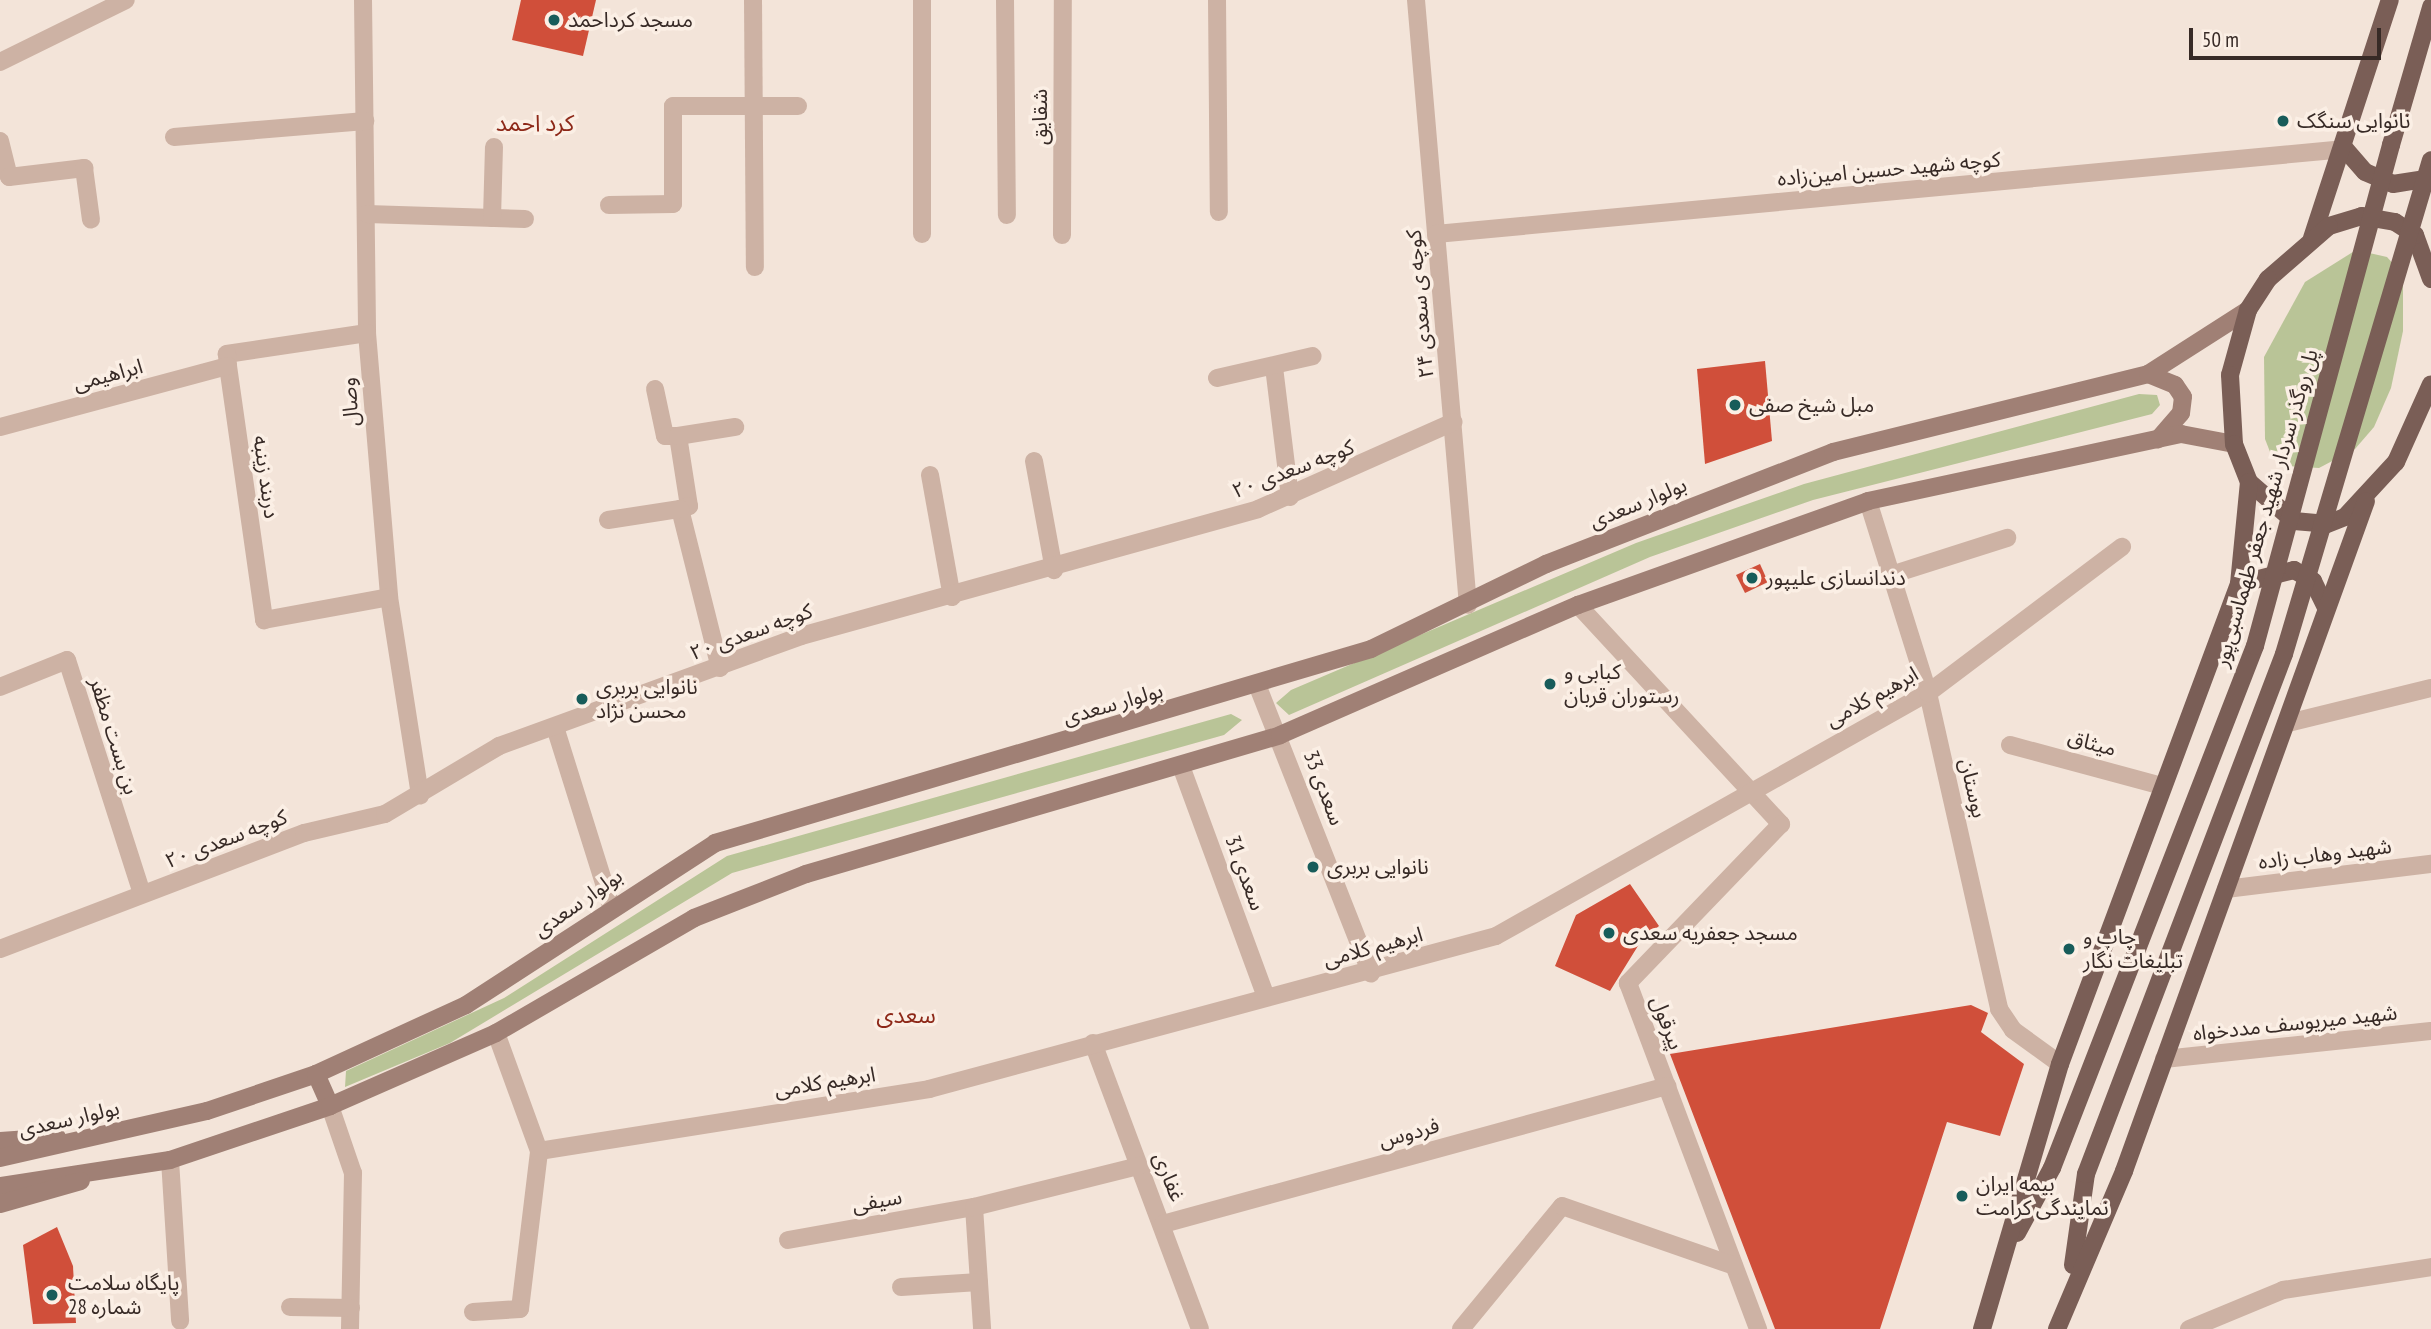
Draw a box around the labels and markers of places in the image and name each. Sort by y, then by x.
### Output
place label: مسجد کرداحمد [568,7,693,33]
marker: مسجد کرداحمد [546,12,562,28]
place label: نانوایی سنگک [2297,108,2410,134]
marker: نانوایی سنگک [2275,113,2291,129]
place label: مبل شیخ صفی [1749,392,1874,418]
marker: مبل شیخ صفی [1727,397,1743,413]
place label: دندانسازی علیپور [1766,565,1906,591]
marker: دندانسازی علیپور [1744,570,1760,586]
place label: کبابی و رستوران قربان [1564,659,1680,709]
place label: نانوایی بربری محسن نژاد [596,674,698,724]
marker: کبابی و رستوران قربان [1542,676,1558,692]
marker: نانوایی بربری محسن نژاد [574,691,590,707]
place label: نانوایی بربری [1327,854,1429,880]
marker: نانوایی بربری [1305,859,1321,875]
place label: مسجد جعفریه سعدی [1623,920,1798,946]
place label: چاپ و تبلیغات نگار [2083,924,2183,974]
marker: مسجد جعفریه سعدی [1601,925,1617,941]
marker: چاپ و تبلیغات نگار [2061,941,2077,957]
place label: بیمه ایران نمایندگی کرامت [1976,1171,2109,1221]
marker: بیمه ایران نمایندگی کرامت [1954,1188,1970,1204]
place label: پایگاه سلامت شماره 28 [68,1270,179,1320]
marker: پایگاه سلامت شماره 28 [42,1285,62,1305]

